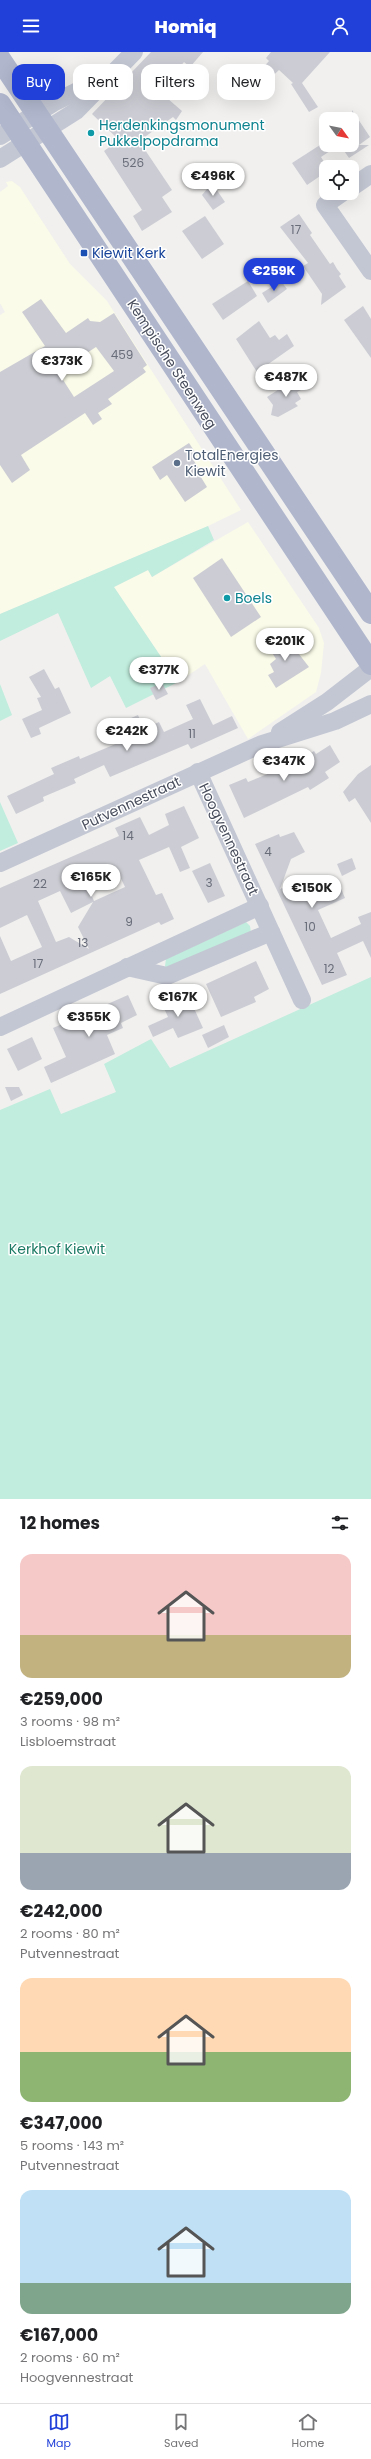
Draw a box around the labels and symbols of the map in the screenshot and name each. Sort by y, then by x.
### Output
north arrow [319,112,359,152]
place label: Herdenkingsmonument Pukkelpopdrama [99,115,265,151]
marker: Herdenkingsmonument Pukkelpopdrama [86,128,96,138]
house number: 526 [122,154,144,171]
pin: €496K [185,163,241,197]
house number: 17 [291,221,302,238]
place label: Kiewit Kerk [92,243,167,263]
marker: Kiewit Kerk [79,248,89,258]
pin: €259K [246,258,302,292]
street label: Kempische Steenweg [123,295,221,433]
house number: 459 [111,346,133,363]
pin: €373K [34,348,90,382]
pin: €487K [258,364,314,398]
place label: TotalEnergies Kiewit [185,445,278,481]
marker: TotalEnergies Kiewit [172,458,182,468]
place label: Boels [235,588,272,608]
marker: Boels [222,593,232,603]
pin: €201K [257,628,313,662]
pin: €377K [131,657,187,691]
pin: €242K [99,718,155,752]
house number: 11 [188,725,196,742]
pin: €347K [256,748,312,782]
street label: Putvennestraat [78,771,184,835]
street label: Hoogvennestraat [194,780,264,898]
house number: 14 [122,827,134,844]
house number: 4 [264,843,272,860]
pin: €165K [63,864,119,898]
house number: 3 [205,874,213,891]
house number: 22 [33,875,47,892]
pin: €150K [284,875,340,909]
house number: 9 [125,913,133,930]
house number: 10 [304,918,316,935]
house number: 13 [78,934,88,951]
house number: 17 [33,955,44,972]
house number: 12 [324,960,334,977]
pin: €167K [150,984,206,1018]
pin: €355K [61,1004,117,1038]
park label: Kerkhof Kiewit [9,1239,105,1259]

